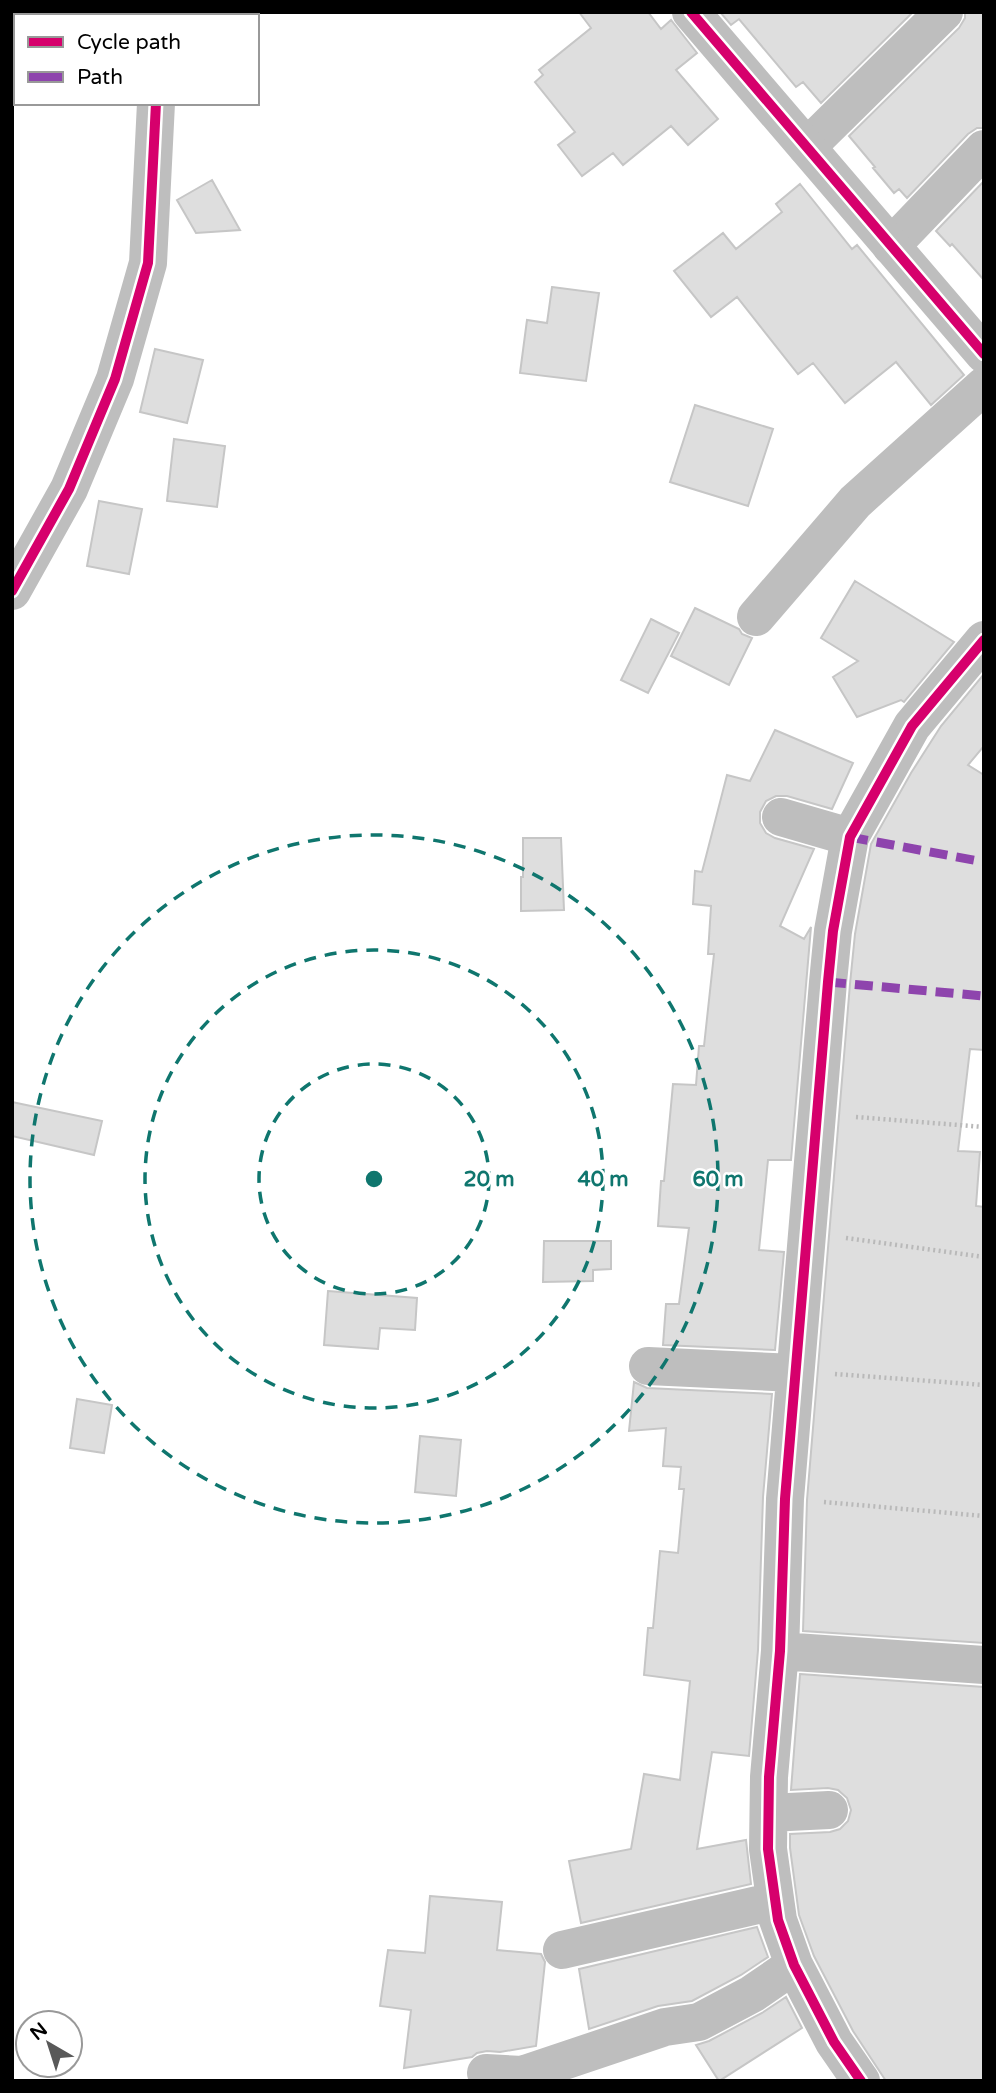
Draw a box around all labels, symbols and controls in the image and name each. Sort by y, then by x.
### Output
legend [14,14,259,105]
text: Cycle path [77,30,181,55]
text: Path [77,65,123,90]
centre of rings [362,1167,386,1191]
text: 20 m [463,1167,515,1192]
text: 40 m [577,1167,629,1192]
text: 60 m [692,1167,744,1192]
north arrow [14,2009,84,2079]
text: N [26,2018,52,2045]

